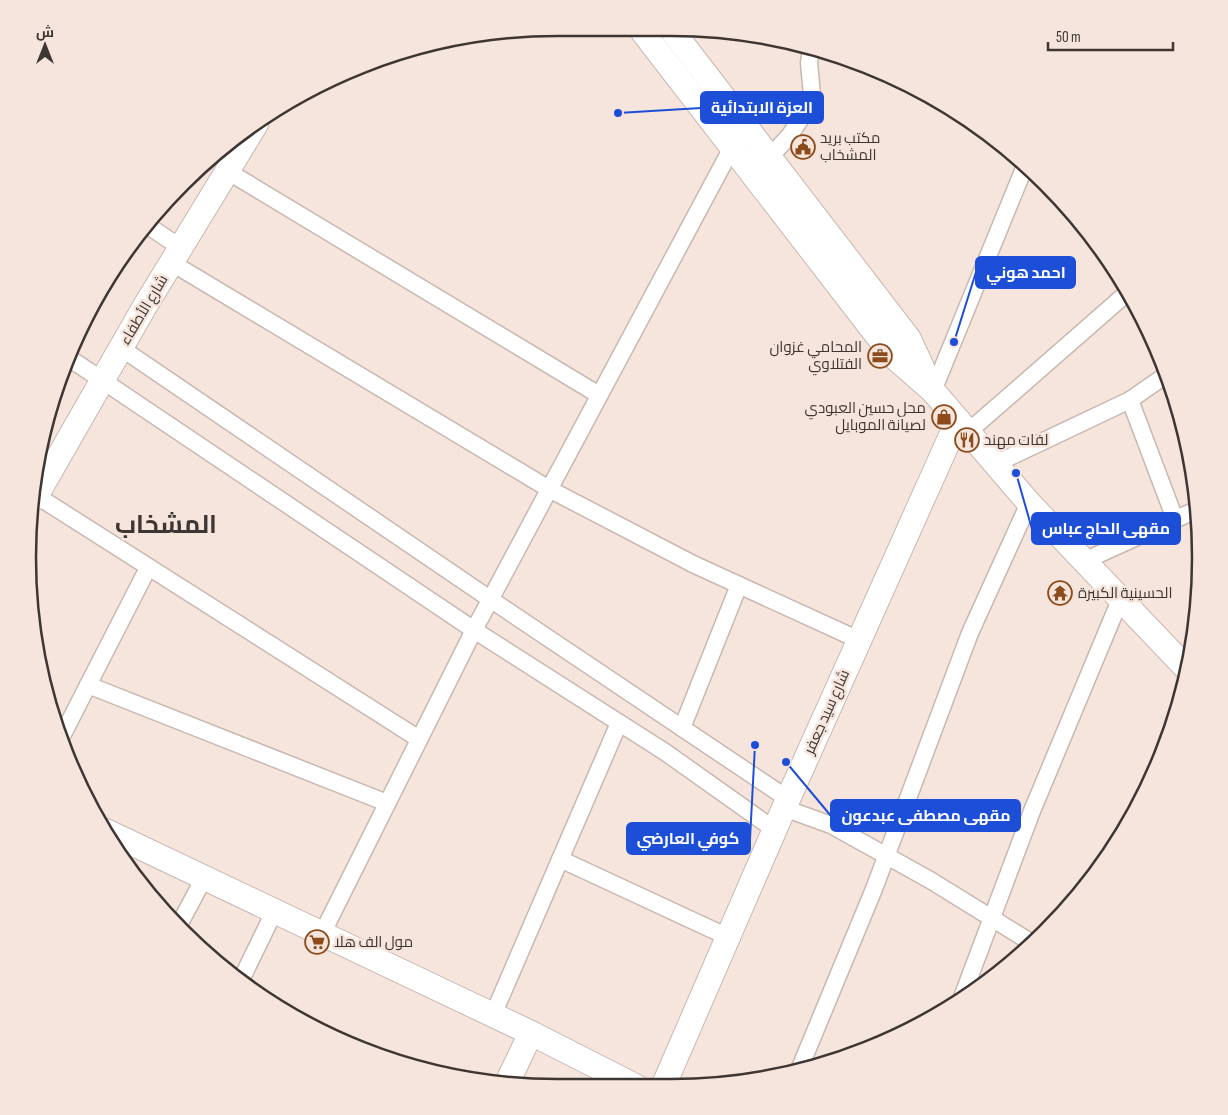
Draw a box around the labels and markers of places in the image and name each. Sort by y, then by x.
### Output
callout: العزة الابتدائية [701,92,823,123]
place label: مكتب بريد المشخاب [820,129,880,165]
public building icon: مكتب بريد المشخاب [790,134,816,160]
callout: احمد هوني [976,257,1075,288]
place label: المحامي غزوان الفتلاوي [769,338,862,376]
office icon: المحامي غزوان الفتلاوي [867,343,893,369]
place label: محل حسين العبودي لصيانة الموبايل [804,399,926,435]
shop icon: محل حسين العبودي لصيانة الموبايل [931,404,957,430]
restaurant icon: لفات مهند [954,427,980,453]
place label: لفات مهند [984,431,1048,450]
callout: مقهى الحاج عباس [1032,513,1180,544]
temple icon: الحسينية الكبيرة [1047,580,1073,606]
place label: الحسينية الكبيرة [1078,584,1173,603]
callout: مقهى مصطفى عبدعون [831,800,1020,831]
callout: كوفي العارضي [627,823,750,854]
supermarket icon: مول الف هلا [304,929,330,955]
place label: مول الف هلا [334,933,413,952]

